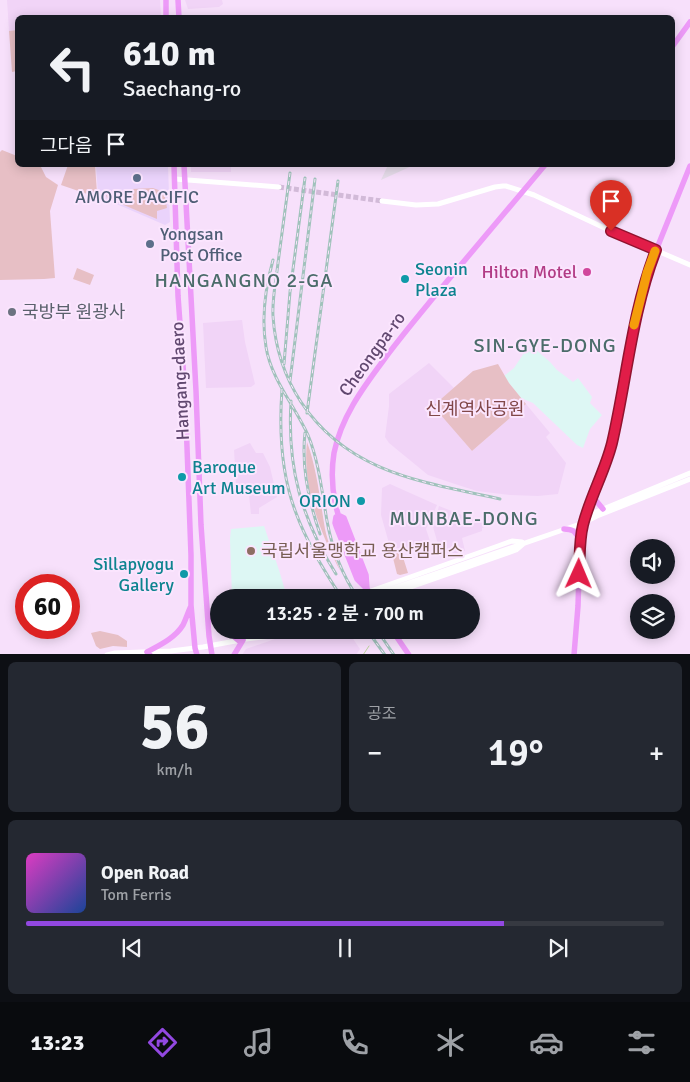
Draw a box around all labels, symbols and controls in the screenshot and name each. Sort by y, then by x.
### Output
text: 610 m [123,32,216,75]
icon: left [40,35,105,100]
text: Saechang-ro [123,75,241,102]
icon: arrive [102,130,130,158]
text: 그다음 [40,134,92,158]
marker: AMORE PACIFIC [131,172,143,184]
pin [590,180,632,231]
place label: AMORE PACIFIC [75,186,199,208]
icon: arrive [597,187,625,215]
place label: Yongsan Post Office [160,223,242,266]
marker: Yongsan Post Office [144,238,156,250]
place label: Seonin Plaza [415,258,468,301]
place label: Hilton Motel [482,261,577,283]
marker: Hilton Motel [581,266,593,278]
district label: HANGANGNO 2-GA [155,268,333,293]
marker: Seonin Plaza [399,273,411,285]
place label: 국방부 원광사 [22,301,126,323]
marker: 국방부 원광사 [6,306,18,318]
street label: Cheongpa-ro [334,308,410,400]
street label: Hangang-daero [166,321,194,441]
district label: SIN-GYE-DONG [473,333,617,358]
park label: 신계역사공원 [425,398,525,420]
place label: Baroque Art Museum [192,456,286,499]
marker: Baroque Art Museum [176,471,188,483]
place label: ORION [299,490,351,512]
marker: ORION [355,495,367,507]
district label: MUNBAE-DONG [389,506,539,531]
map controls [630,539,675,639]
button: sound [630,539,675,584]
place label: 국립서울맹학교 용산캠퍼스 [261,540,464,562]
marker: 국립서울맹학교 용산캠퍼스 [245,545,257,557]
position arrow [552,547,604,599]
place label: Sillapyogu Gallery [93,553,175,596]
marker: Sillapyogu Gallery [178,568,190,580]
speed limit sign: 60 [15,574,80,639]
button: layers [630,594,675,639]
text: 13:25 · 2 분 · 700 m [266,602,424,626]
text: 56 [139,687,210,767]
text: 공조 [367,704,396,724]
text: 19° [488,729,543,776]
text: − [367,736,382,770]
text: + [649,736,664,770]
text: km/h [156,760,193,780]
text: Open Road [101,861,189,885]
text: Tom Ferris [101,885,171,905]
icon: previous [118,934,146,962]
icon: pause [331,934,359,962]
icon: next [544,934,572,962]
icon: directions [145,1025,180,1060]
icon: music [241,1025,276,1060]
icon: phone [337,1025,372,1060]
icon: climate [433,1025,468,1060]
icon: car [529,1025,564,1060]
icon: filters [624,1025,659,1060]
text: 13:23 [30,1029,84,1056]

